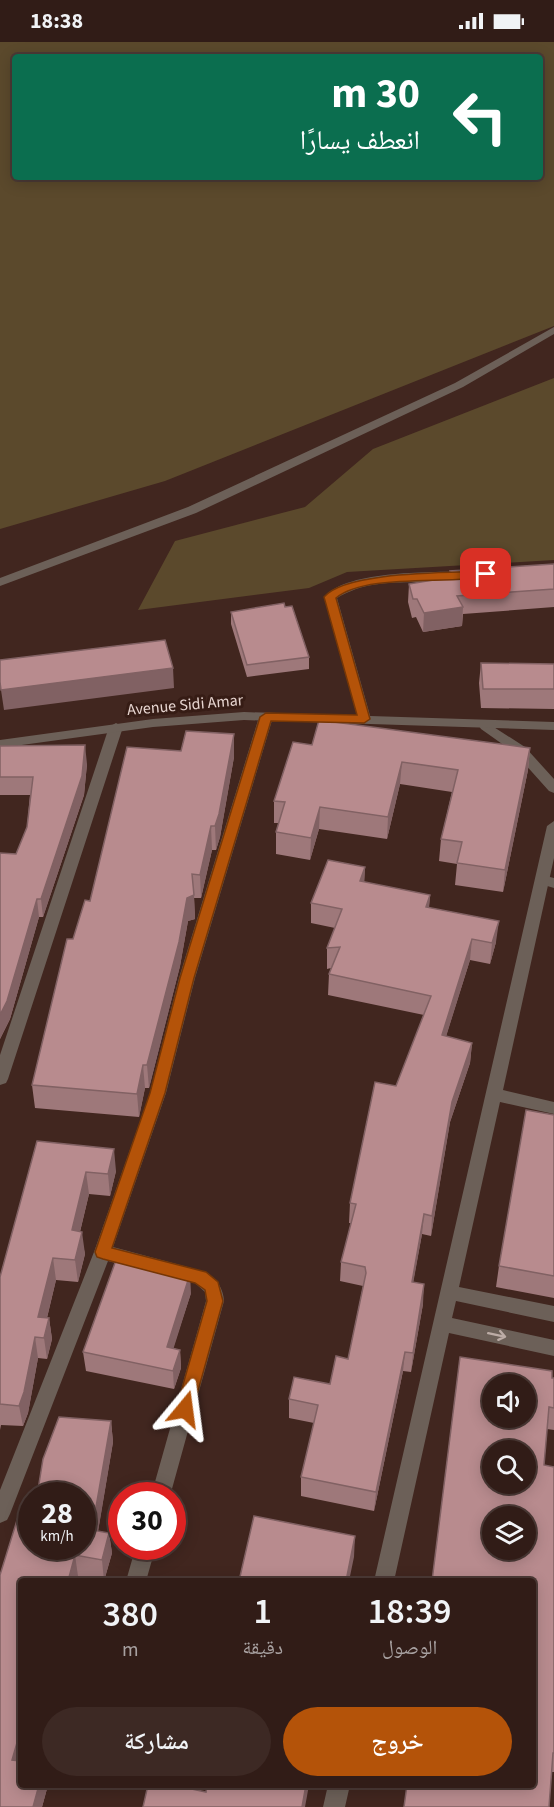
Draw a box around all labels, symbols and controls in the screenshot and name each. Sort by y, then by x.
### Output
text: 18:38 [30,5,83,37]
text: 30 m [331,64,420,124]
icon: left [441,78,519,156]
text: انعطف يسارًا [300,121,420,160]
pin [460,548,511,599]
icon: arrive [469,557,502,590]
street label: Avenue Sidi Amar [126,689,244,721]
one-way arrow [487,1330,507,1341]
map controls [482,1374,536,1560]
button: sound [482,1374,536,1428]
position arrow [153,1377,217,1441]
button: search [482,1440,536,1494]
speed limit sign: 30 [108,1482,186,1560]
text: 28 [41,1492,73,1535]
button: layers [482,1506,536,1560]
text: km/h [40,1526,74,1547]
text: 1 [254,1586,272,1637]
text: 18:39 [368,1586,451,1637]
text: 380 [103,1589,158,1640]
text: دقيقة [242,1634,283,1662]
text: الوصول [382,1634,437,1662]
text: m [122,1636,139,1664]
button: مشاركة [42,1707,271,1776]
button: خروج [283,1707,512,1776]

